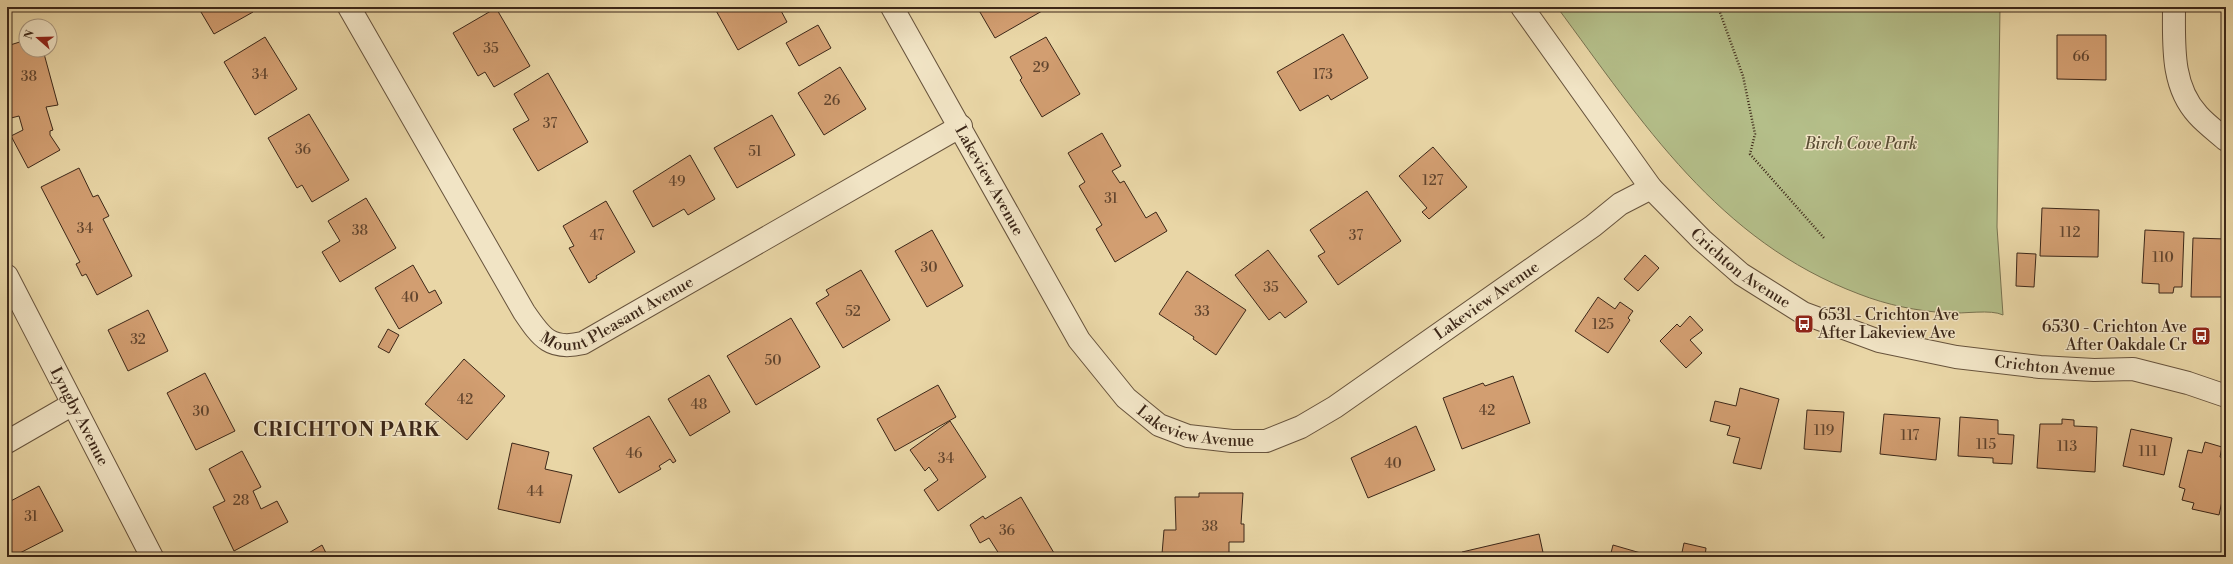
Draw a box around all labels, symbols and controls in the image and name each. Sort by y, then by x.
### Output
north arrow [18,18,58,58]
text: N [21,28,38,41]
house number: 35 [483,40,499,58]
house number: 66 [2073,48,2090,66]
house number: 29 [1033,59,1049,77]
house number: 34 [252,66,268,84]
house number: 173 [1313,66,1333,84]
house number: 38 [21,68,37,86]
house number: 26 [824,92,841,110]
house number: 37 [543,115,557,133]
street label: Lakeview Avenue [951,122,1028,239]
park label: Birch Cove Park [1804,134,1917,154]
house number: 36 [295,141,312,159]
house number: 51 [748,143,762,161]
house number: 127 [1422,172,1444,190]
house number: 49 [669,173,685,191]
house number: 31 [1104,190,1118,208]
house number: 34 [77,220,93,238]
house number: 38 [352,222,368,240]
street label: Crichton Avenue [1686,224,1794,313]
house number: 112 [2060,224,2080,242]
house number: 47 [590,227,604,245]
house number: 37 [1349,227,1363,245]
house number: 110 [2152,249,2174,267]
street label: Lakeview Avenue [1430,257,1543,344]
house number: 30 [920,259,938,277]
street label: Mount Pleasant Avenue [536,272,697,355]
house number: 35 [1263,279,1279,297]
house number: 40 [401,289,419,307]
house number: 52 [845,303,861,321]
house number: 33 [1194,303,1210,321]
place label: 6531 - Crichton Ave After Lakeview Ave [1817,305,1959,343]
bus stop icon: 6531 - Crichton Ave After Lakeview Ave [1793,313,1815,335]
house number: 125 [1592,316,1614,334]
place label: 6530 - Crichton Ave After Oakdale Cr [2042,317,2187,355]
bus stop icon: 6530 - Crichton Ave After Oakdale Cr [2190,325,2212,347]
house number: 32 [130,331,146,349]
house number: 50 [765,352,782,370]
street label: Crichton Avenue [1993,352,2115,380]
street label: Lyngby Avenue [46,364,113,469]
house number: 42 [457,391,473,409]
house number: 48 [691,396,707,414]
street label: Lakeview Avenue [1133,401,1254,451]
house number: 42 [1479,402,1495,420]
house number: 30 [192,403,210,421]
district label: CRICHTON PARK [253,418,441,443]
house number: 119 [1814,422,1834,440]
house number: 117 [1901,427,1919,445]
house number: 115 [1976,436,1996,454]
house number: 113 [2057,438,2077,456]
house number: 111 [2139,443,2158,461]
house number: 46 [626,445,643,463]
house number: 34 [938,450,954,468]
house number: 40 [1384,455,1402,473]
house number: 44 [527,483,543,501]
house number: 28 [233,492,249,510]
house number: 31 [24,508,38,526]
house number: 38 [1202,518,1218,536]
house number: 36 [999,522,1016,540]

